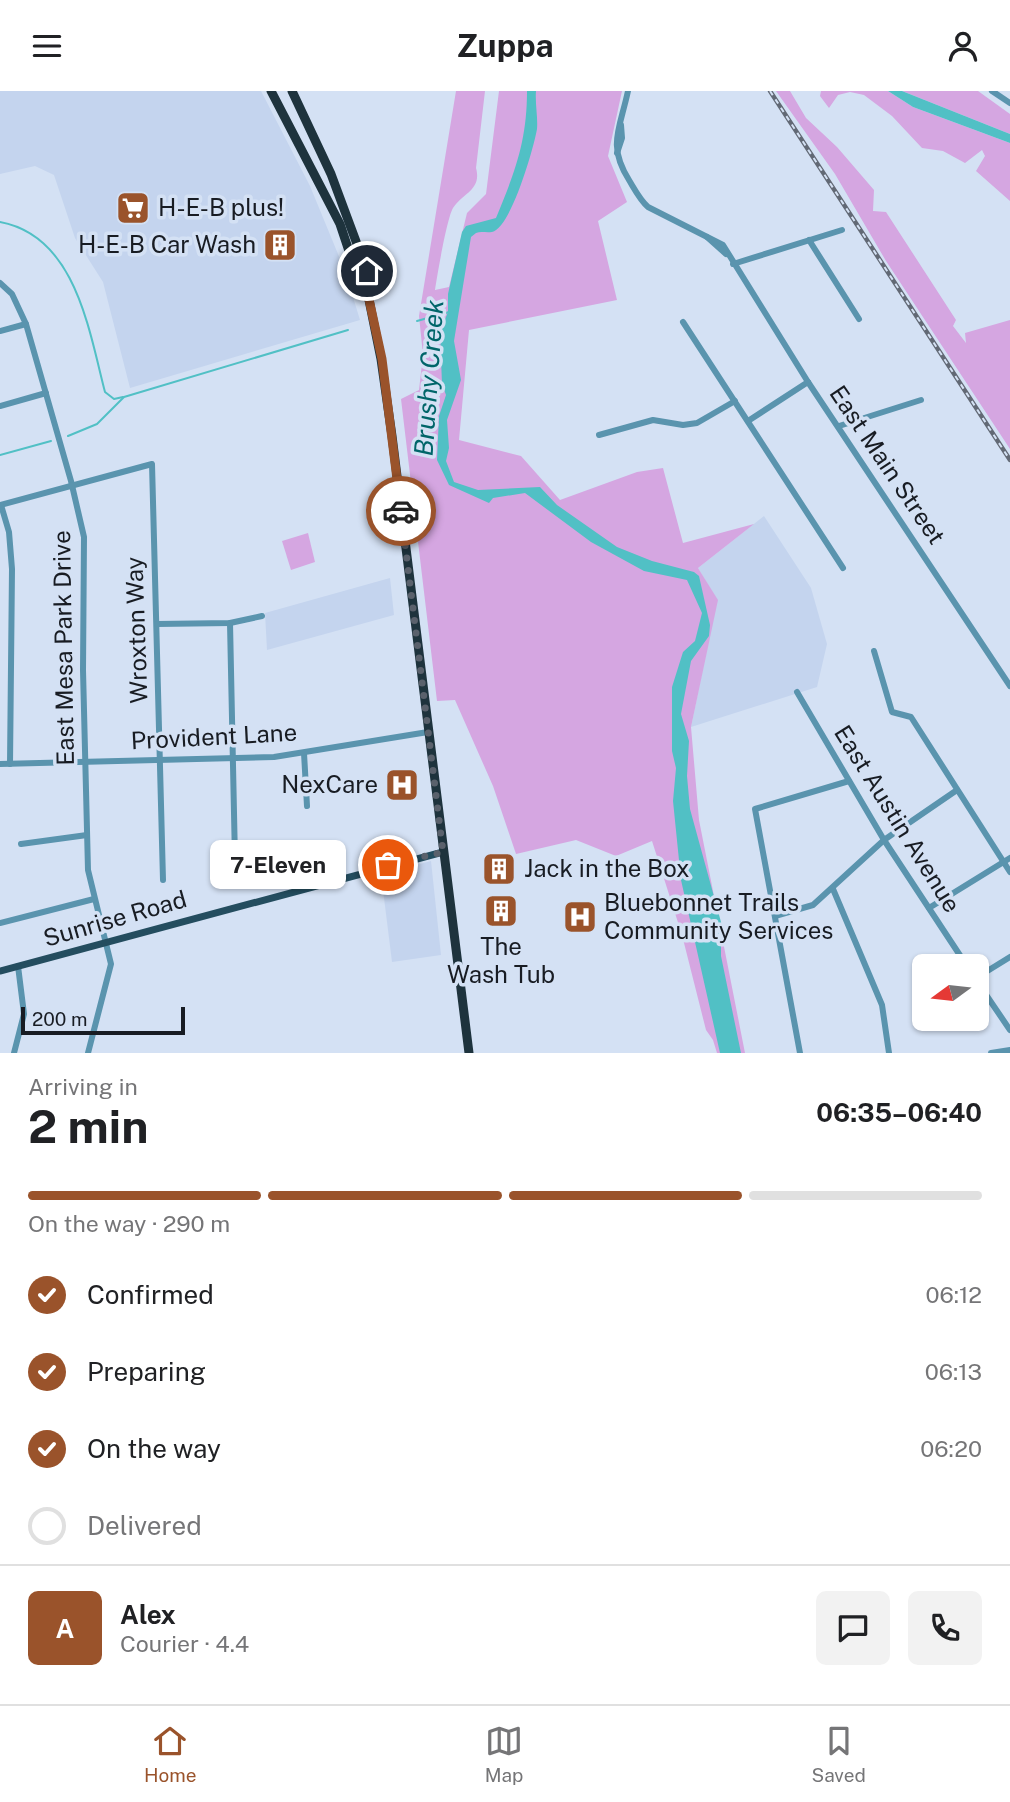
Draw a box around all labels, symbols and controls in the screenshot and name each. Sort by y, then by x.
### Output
icon: menu [28,27,66,65]
text: Zuppa [456,27,554,64]
icon: person [944,27,982,65]
supermarket icon: H-E-B plus! [114,189,152,227]
place label: H-E-B plus! [158,193,284,221]
building icon: H-E-B Car Wash [261,226,299,264]
place label: H-E-B Car Wash [78,230,256,258]
pin [337,241,397,301]
icon: home [348,252,386,290]
water label: Brushy Creek [408,299,449,457]
street label: East Main Street [824,380,951,549]
courier [366,476,436,546]
icon: car [382,492,420,530]
street label: East Mesa Park Drive [47,530,79,766]
street label: Wroxton Way [119,556,153,704]
street label: Provident Lane [130,718,298,754]
street label: East Austin Avenue [829,720,967,917]
hospital icon: NexCare [383,766,421,804]
place label: NexCare [281,770,378,798]
pin [358,835,418,895]
callout: 7-Eleven [210,841,346,889]
icon: bag [369,846,407,884]
building icon: Jack in the Box [480,850,518,888]
text: 7-Eleven [230,851,326,878]
place label: Jack in the Box [524,854,689,882]
street label: Sunrise Road [40,884,190,952]
place label: Bluebonnet Trails Community Services [604,888,833,944]
building icon: The Wash Tub [482,892,520,930]
hospital icon: Bluebonnet Trails Community Services [561,898,599,936]
place label: The Wash Tub [447,932,555,988]
north arrow [912,954,989,1031]
map controls [912,954,989,1031]
scale bar [21,1004,186,1036]
text: 200 m [32,1008,88,1030]
text: Arriving in [28,1073,138,1100]
text: 06:35–06:40 [816,1097,982,1128]
text: 2 min [28,1099,148,1153]
text: On the way · 290 m [28,1210,230,1237]
icon: check [28,1276,66,1314]
text: Confirmed [87,1279,214,1310]
text: 06:12 [926,1281,982,1308]
icon: check [28,1353,66,1391]
text: Preparing [87,1356,206,1387]
text: 06:13 [925,1358,982,1385]
icon: check [28,1430,66,1468]
text: On the way [87,1433,221,1464]
text: 06:20 [920,1435,982,1462]
text: Delivered [87,1510,202,1541]
button: chat [816,1591,890,1665]
button: phone [908,1591,982,1665]
text: Alex [120,1599,176,1630]
text: A [56,1613,74,1644]
text: Courier · 4.4 [120,1630,249,1657]
tab: Home [144,1722,196,1786]
tab: Map [485,1722,523,1786]
tab: Saved [812,1722,866,1786]

